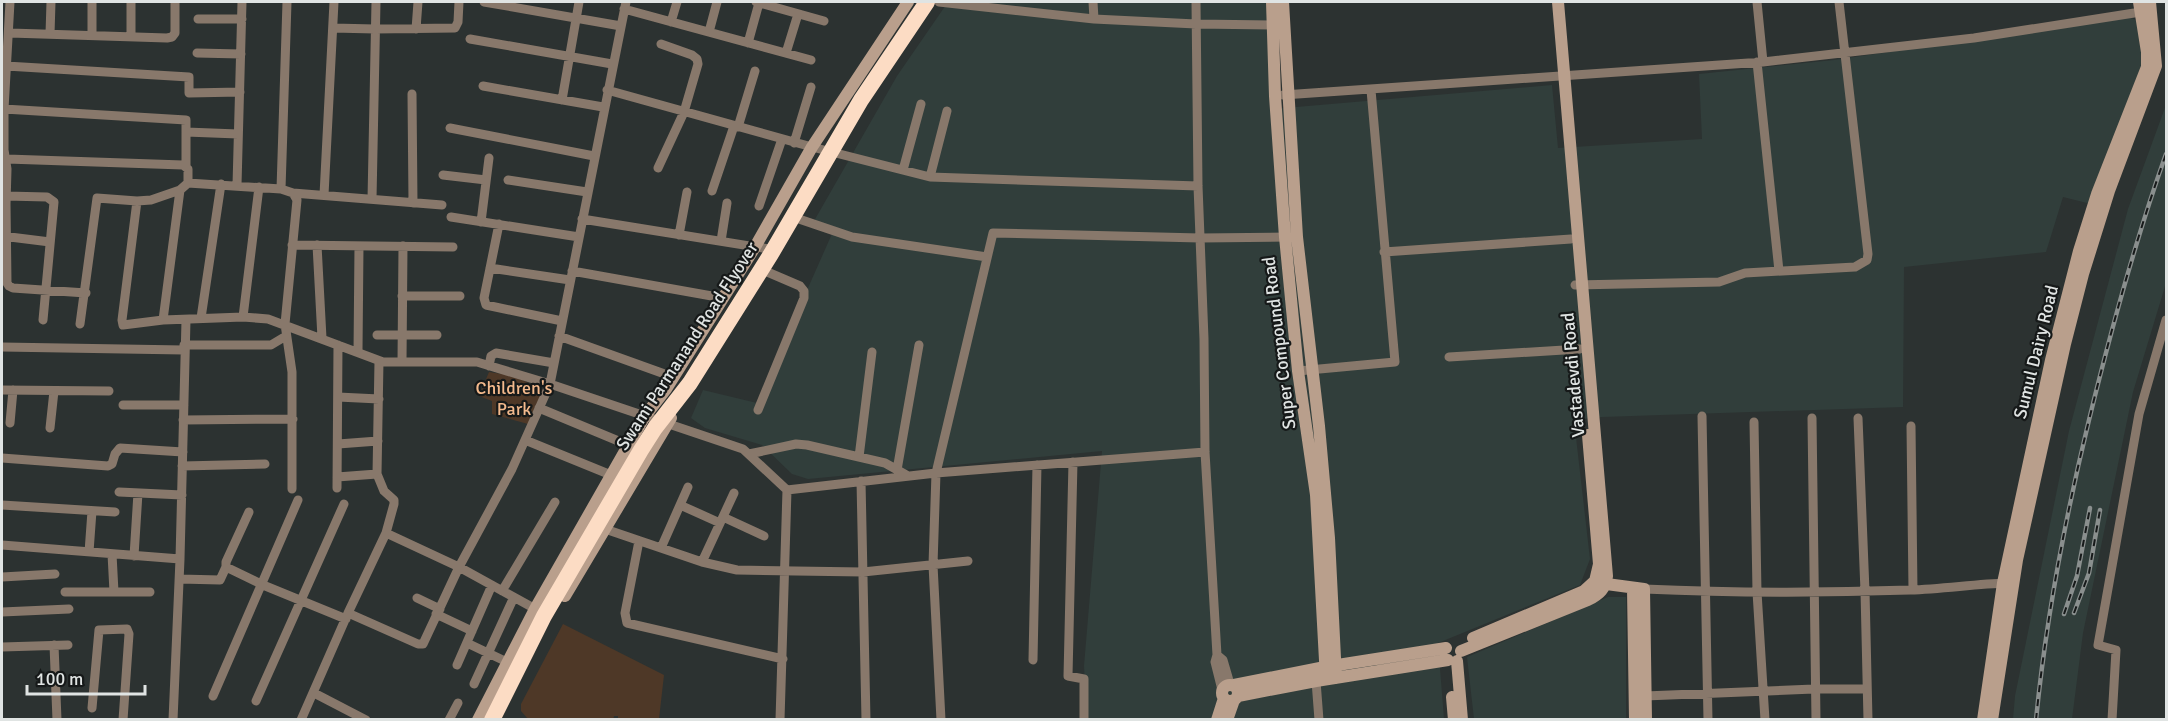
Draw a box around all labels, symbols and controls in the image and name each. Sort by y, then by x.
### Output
street label: Swami Parmanand Road Flyover [611,237,763,454]
street label: Super Compound Road [1257,255,1301,431]
street label: Sumul Dairy Road [2009,283,2063,421]
street label: Vastadevdi Road [1557,312,1589,438]
park label: Children's Park [476,377,553,420]
scale bar [27,658,146,696]
text: 100 m [36,668,83,690]

